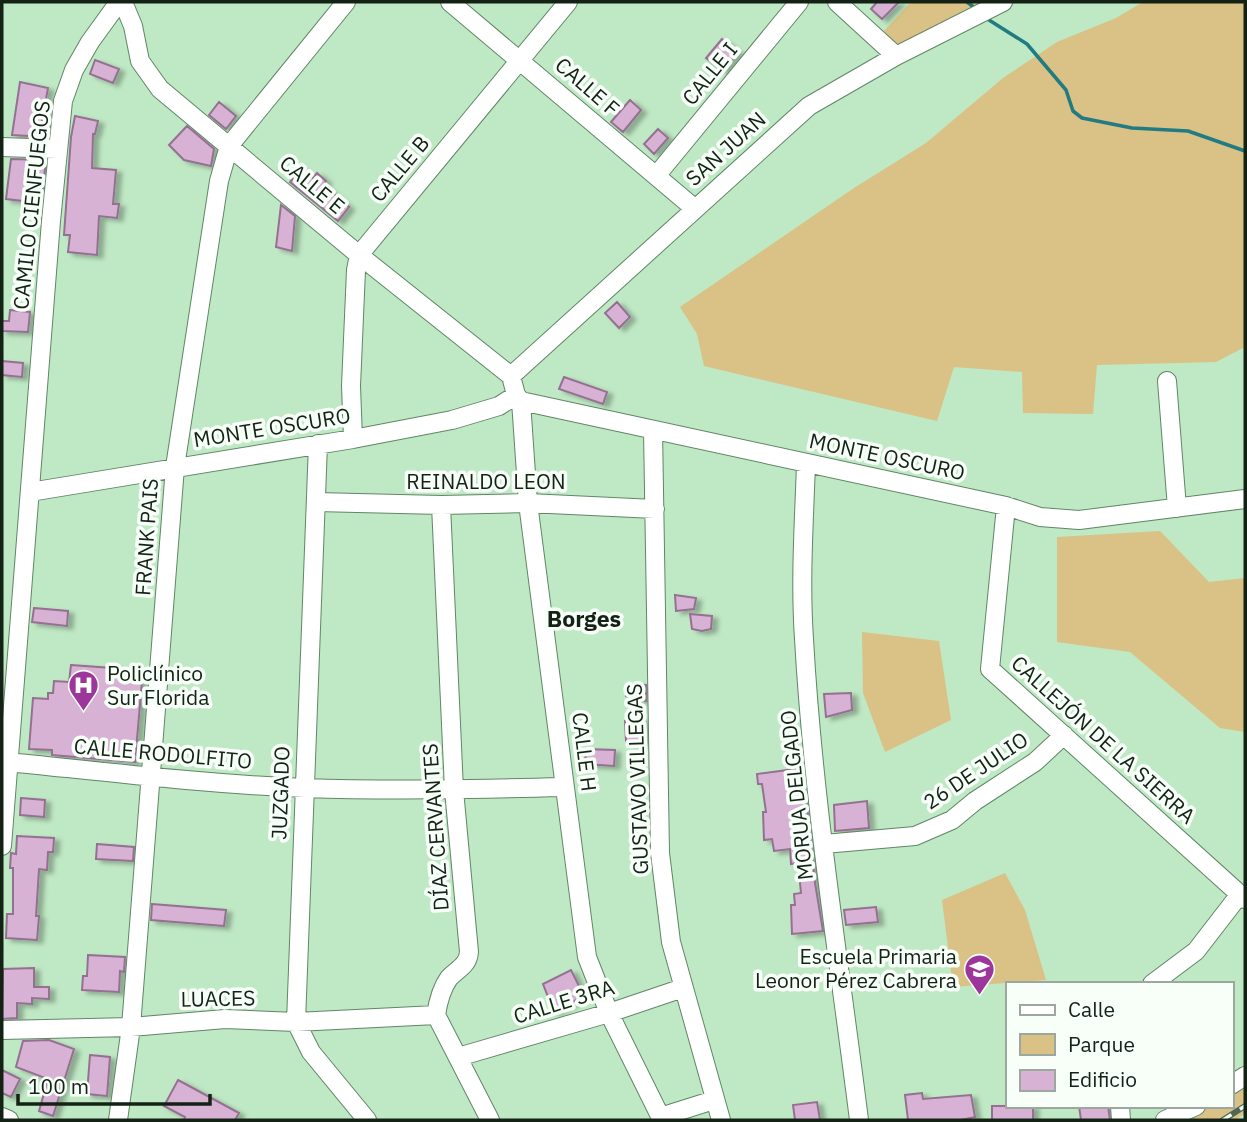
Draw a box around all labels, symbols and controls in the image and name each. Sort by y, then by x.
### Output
street label: CALLE I [675,36,743,111]
street label: CALLE F [550,51,626,122]
street label: CAMILO CIENFUEGOS [6,99,56,311]
street label: SAN JUAN [679,105,771,192]
street label: CALLE B [363,129,435,207]
street label: CALLE E [274,149,351,220]
street label: MONTE OSCURO [191,401,352,453]
street label: MONTE OSCURO [807,426,968,486]
street label: REINALDO LEON [406,467,566,495]
street label: FRANK PAIS [128,477,164,597]
district label: Borges [547,603,621,633]
street label: CALLEJÓN DE LA SIERRA [1006,649,1202,830]
place label: Policlínico Sur Florida [107,659,209,711]
hospital icon: Policlínico Sur Florida [67,669,101,713]
street label: GUSTAVO VILLEGAS [620,683,654,875]
street label: MORUA DELGADO [773,709,819,881]
street label: CALLE H [566,711,604,793]
street label: 26 DE JULIO [918,725,1033,815]
street label: CALLE RODOLFITO [73,731,253,775]
street label: DÍAZ CERVANTES [415,742,455,912]
street label: JUZGADO [264,746,296,840]
place label: Escuela Primaria Leonor Pérez Cabrera [755,942,957,994]
school or university icon: Escuela Primaria Leonor Pérez Cabrera [963,952,997,996]
street label: CALLE 3RA [510,972,618,1030]
legend [1006,982,1233,1108]
street label: LUACES [180,983,255,1013]
text: Calle [1068,995,1115,1023]
text: Parque [1068,1030,1135,1058]
scale bar [18,1062,210,1106]
text: Edificio [1068,1065,1137,1093]
text: 100 m [28,1072,89,1100]

